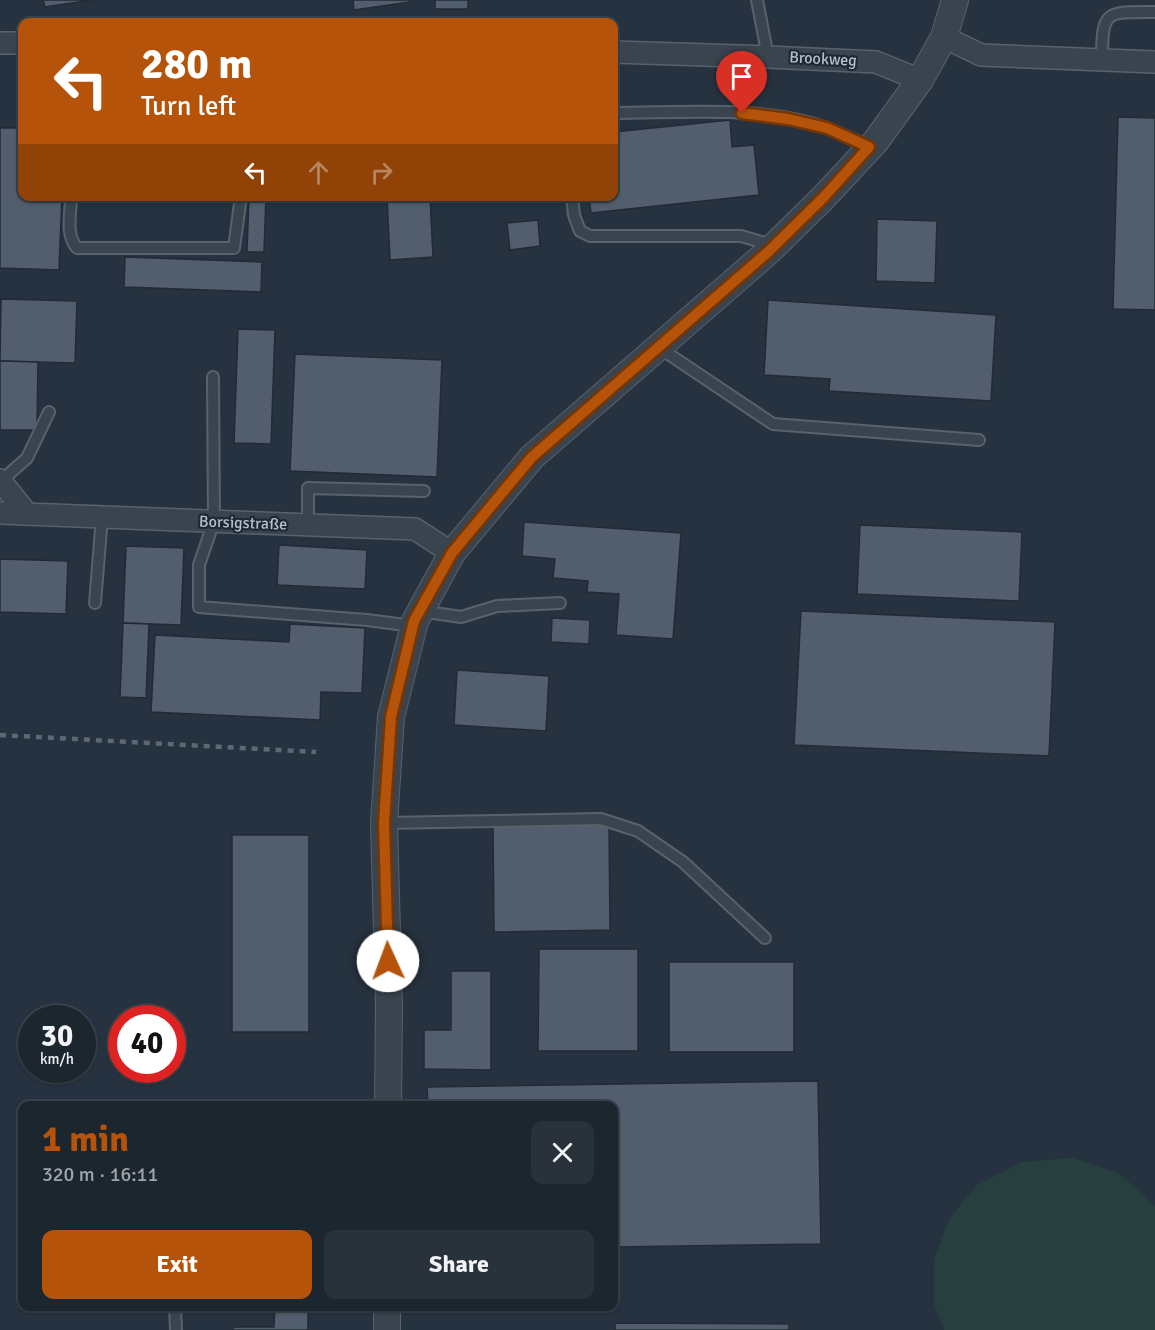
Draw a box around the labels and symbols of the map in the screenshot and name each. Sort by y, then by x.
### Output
street label: Brookweg [789,47,857,71]
pin [716,51,767,113]
street label: Borsigstraße [199,511,287,535]
position arrow [356,929,420,993]
speed limit sign: 40 [108,1005,186,1083]

